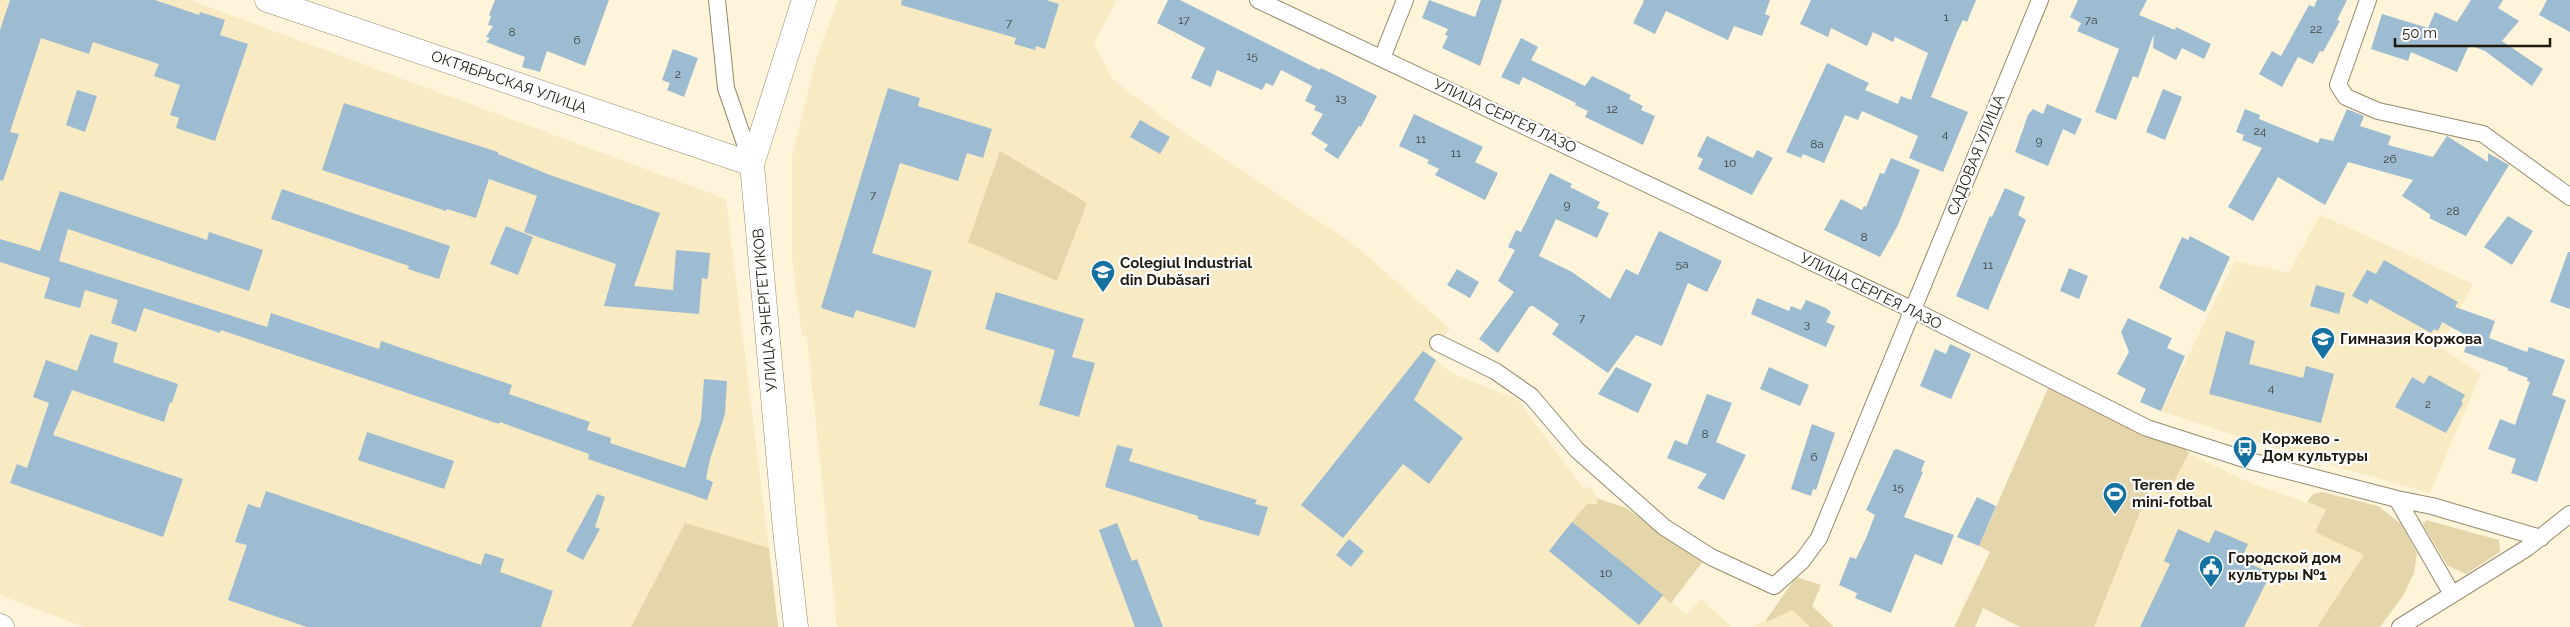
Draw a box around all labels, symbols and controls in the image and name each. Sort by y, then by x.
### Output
house number: 1 [1943,10,1949,24]
house number: 17 [1178,13,1190,27]
house number: 7а [2085,13,2097,27]
scale bar [2395,15,2550,47]
house number: 7 [1006,16,1013,30]
house number: 22 [2310,22,2322,36]
text: 50 m [2402,24,2437,42]
house number: 8 [508,25,516,39]
house number: 6 [573,33,581,47]
street label: ОКТЯБРЬСКАЯ УЛИЦА [429,47,589,117]
house number: 15 [1246,49,1258,63]
house number: 2 [675,67,681,81]
street label: УЛИЦА СЕРГЕЯ ЛАЗО [1431,75,1579,157]
house number: 13 [1335,91,1347,105]
street label: САДОВАЯ УЛИЦА [1944,92,2008,218]
house number: 12 [1606,102,1618,116]
house number: 24 [2254,124,2267,138]
house number: 4 [1942,127,1949,141]
house number: 11 [1416,132,1426,146]
house number: 9 [2035,134,2043,148]
house number: 8а [1810,137,1824,151]
house number: 11 [1451,146,1461,160]
house number: 26 [2383,152,2397,166]
house number: 10 [1724,156,1736,170]
house number: 7 [870,188,877,202]
house number: 9 [1563,198,1571,212]
house number: 28 [2446,204,2460,218]
street label: УЛИЦА ЭНЕРГЕТИКОВ [749,228,781,392]
house number: 8 [1860,230,1868,244]
street label: УЛИЦА СЕРГЕЯ ЛАЗО [1797,249,1945,333]
place label: Colegiul Industrial din Dubăsari [1120,254,1252,289]
house number: 5а [1675,257,1689,271]
house number: 11 [1983,258,1993,272]
school or university icon: Colegiul Industrial din Dubăsari [1090,259,1116,293]
house number: 7 [1579,311,1586,325]
house number: 3 [1804,317,1810,331]
school or university icon: Гимназия Коржова [2310,326,2336,360]
place label: Гимназия Коржова [2340,330,2482,348]
house number: 4 [2268,381,2275,395]
house number: 2 [2425,397,2431,411]
house number: 8 [1701,427,1709,441]
place label: Коржево - Дом культуры [2262,430,2368,465]
bus stop icon: Коржево - Дом культуры [2232,435,2258,469]
house number: 6 [1810,450,1818,464]
place label: Teren de mini-fotbal [2132,476,2212,511]
house number: 15 [1892,480,1904,494]
sports icon: Teren de mini-fotbal [2102,481,2128,515]
place label: Городской дом культуры №1 [2228,549,2341,584]
public building icon: Городской дом культуры №1 [2198,554,2224,588]
house number: 10 [1600,566,1612,580]

